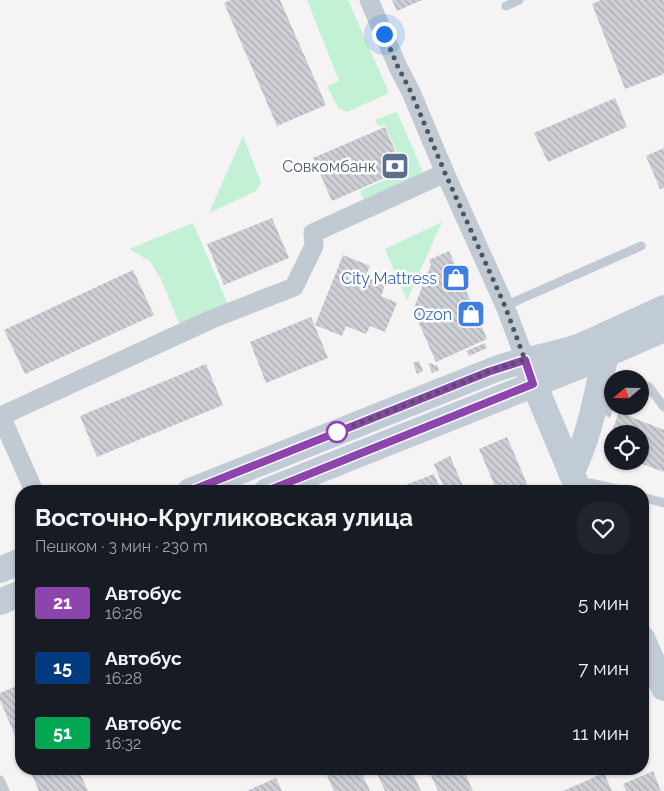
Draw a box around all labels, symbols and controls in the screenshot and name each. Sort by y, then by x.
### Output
your location [372,22,397,47]
bank icon: Совкомбанк [380,151,410,181]
place label: Совкомбанк [282,157,376,176]
shop icon: City Mattress [441,263,471,293]
place label: City Mattress [341,269,437,288]
shop icon: Ozon [456,299,486,329]
place label: Ozon [413,305,452,324]
north arrow [604,370,649,415]
map controls [604,370,649,470]
unlabelled marker [326,421,348,443]
button: locate [604,425,649,470]
button: heart [577,502,629,554]
text: Восточно-Кругликовская улица [35,503,413,532]
text: Пешком · 3 мин · 230 m [35,537,208,556]
text: Автобус [105,582,182,604]
text: 21 [53,592,72,613]
text: 5 мин [578,592,629,614]
text: 16:26 [105,604,143,623]
text: Автобус [105,647,182,669]
text: 15 [53,657,72,678]
text: 7 мин [578,657,629,679]
text: 16:28 [105,669,142,688]
text: Автобус [105,712,182,734]
text: 51 [53,722,72,743]
text: 11 мин [572,722,629,744]
text: 16:32 [105,734,141,753]

